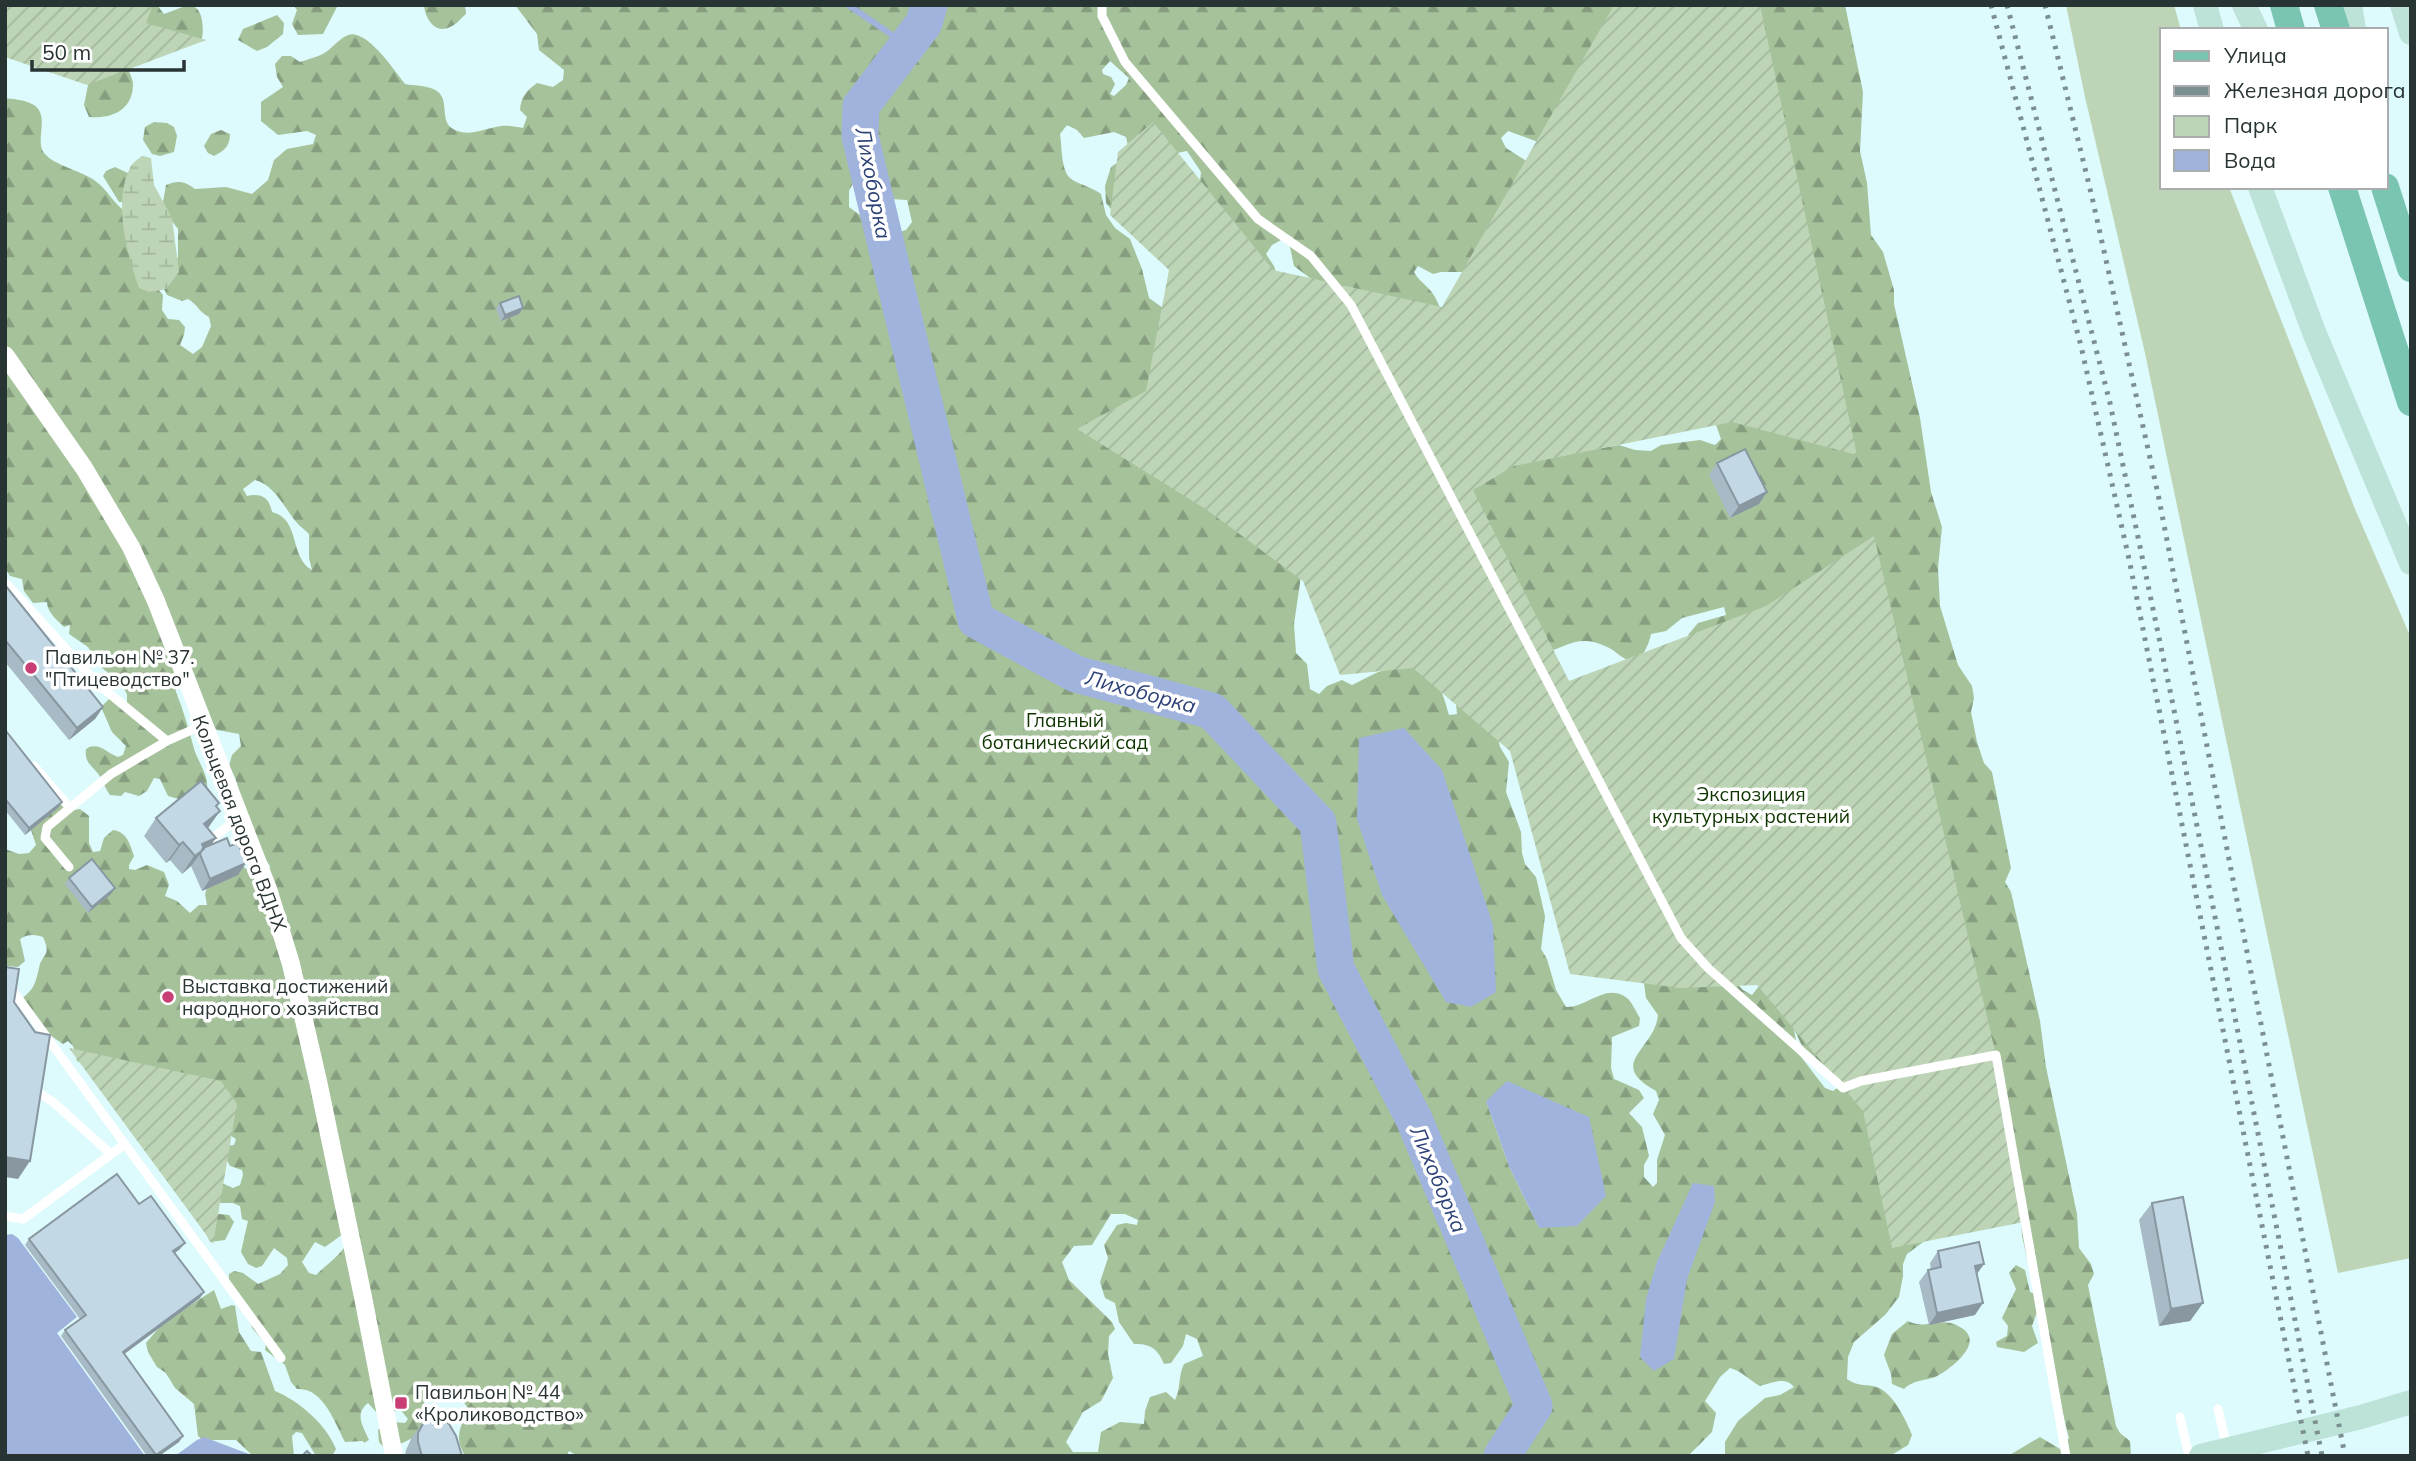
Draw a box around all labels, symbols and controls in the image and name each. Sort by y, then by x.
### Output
scale bar [32,28,184,72]
legend [2160,28,2388,189]
text: 50 m [42,39,91,65]
text: Улица [2223,42,2287,68]
text: Железная дорога [2224,77,2406,103]
text: Парк [2224,112,2278,138]
water label: Лихоборка [850,124,898,241]
text: Вода [2224,147,2276,173]
place label: Павильон № 37. "Птицеводство" [45,645,195,691]
marker: Павильон № 37. "Птицеводство" [23,660,39,676]
water label: Лихоборка [1082,664,1199,718]
park label: Главный ботанический сад [982,708,1149,754]
street label: Кольцевая дорога ВДНХ [188,711,293,935]
park label: Экспозиция культурных растений [1652,782,1850,828]
place label: Выставка достижений народного хозяйства [182,974,388,1020]
marker: Выставка достижений народного хозяйства [160,989,176,1005]
water label: Лихоборка [1405,1121,1473,1236]
place label: Павильон № 44 «Кролиководство» [415,1380,584,1426]
marker: Павильон № 44 «Кролиководство» [393,1395,409,1411]

